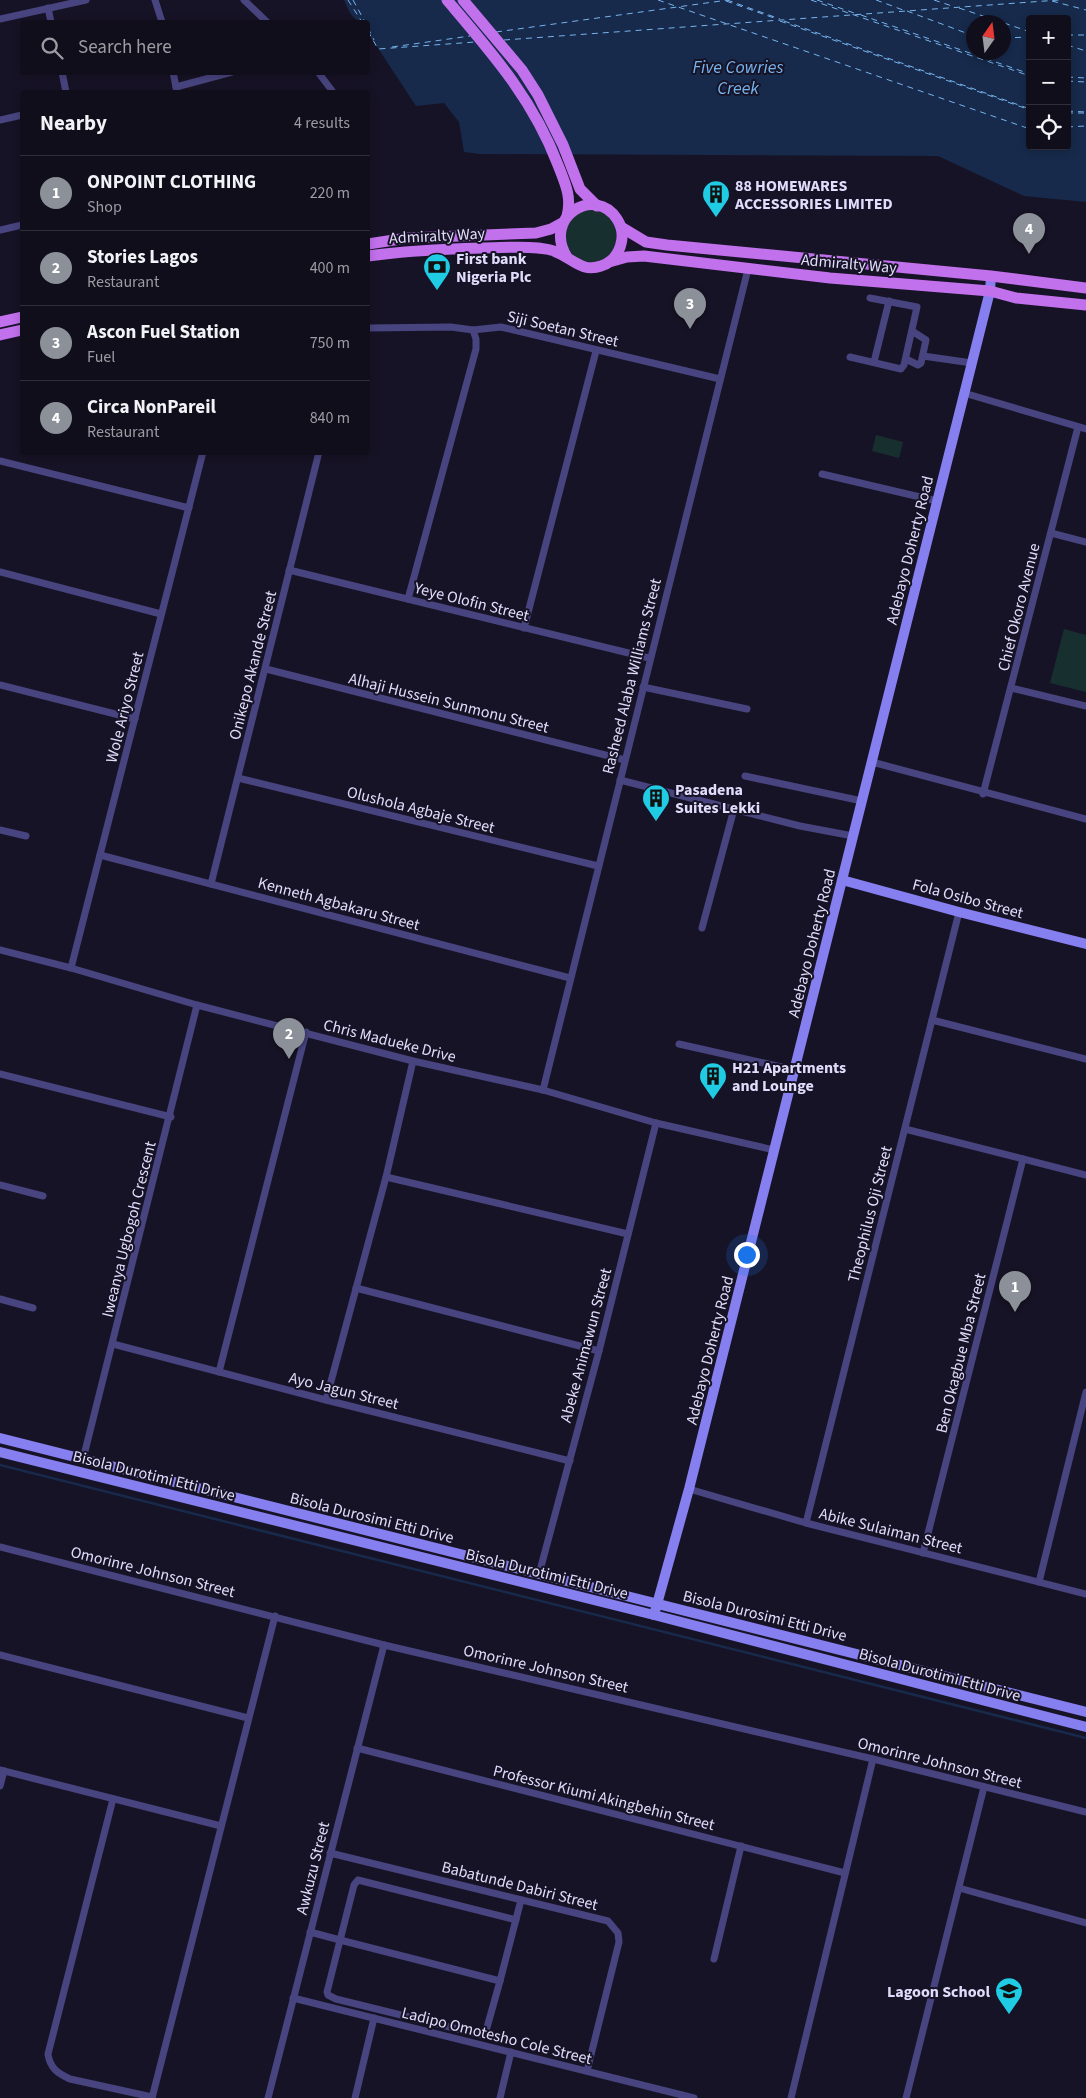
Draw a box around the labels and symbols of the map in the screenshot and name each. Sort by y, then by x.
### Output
north arrow [966,15,1011,60]
water label: Five Cowries Creek [692,55,784,101]
place label: 88 HOMEWARES ACCESSORIES LIMITED [734,175,893,215]
building icon: 88 HOMEWARES ACCESSORIES LIMITED [701,179,731,218]
pin: 4 [1013,213,1045,254]
street label: Admiralty Way [389,222,486,249]
place label: First bank Nigeria Plc [456,248,532,288]
street label: Admiralty Way [800,249,898,279]
bank icon: First bank Nigeria Plc [422,252,452,291]
pin: 3 [674,288,706,329]
street label: Siji Soetan Street [505,305,621,353]
street label: Adebayo Doherty Road [881,474,939,627]
street label: Chief Okoro Avenue [992,541,1046,673]
street label: Rasheed Alaba Williams Street [597,575,667,776]
street label: Yeye Olofin Street [411,577,532,627]
street label: Onikepo Akande Street [224,588,282,742]
street label: Wole Ariyo Street [101,649,150,765]
street label: Alhaji Hussein Sunmonu Street [346,667,552,739]
place label: Pasadena Suites Lekki [675,779,760,819]
street label: Olushola Agbaje Street [345,781,497,839]
building icon: Pasadena Suites Lekki [641,783,671,822]
street label: Adebayo Doherty Road [783,867,841,1020]
street label: Kenneth Agbakaru Street [255,872,423,936]
street label: Fola Osibo Street [910,874,1026,924]
street label: Chris Madueke Drive [321,1014,458,1068]
pin: 2 [273,1018,305,1059]
place label: H21 Apartments and Lounge [732,1057,846,1097]
building icon: H21 Apartments and Lounge [698,1061,728,1100]
street label: Iweanya Ugbogoh Crescent [96,1138,162,1320]
street label: Theophilus Oji Street [842,1143,898,1285]
your location [734,1242,760,1268]
street label: Abeke Animawun Street [555,1265,617,1425]
street label: Ben Okagbue Mba Street [930,1270,992,1436]
pin: 1 [999,1271,1031,1312]
street label: Adebayo Doherty Road [681,1274,739,1427]
street label: Ayo Jagun Street [287,1367,402,1415]
street label: Bisola Durotimi Etti Drive [70,1445,237,1507]
street label: Bisola Durosimi Etti Drive [288,1487,456,1549]
street label: Abike Sulaiman Street [817,1503,965,1560]
street label: Omorinre Johnson Street [68,1541,238,1603]
street label: Bisola Durotimi Etti Drive [463,1543,630,1605]
street label: Bisola Durosimi Etti Drive [681,1585,849,1647]
street label: Omorinre Johnson Street [461,1639,631,1699]
street label: Bisola Durotimi Etti Drive [856,1643,1023,1707]
street label: Omorinre Johnson Street [855,1732,1025,1794]
street label: Professor Kiumi Akingbehin Street [491,1760,717,1836]
street label: Awkuzu Street [291,1819,335,1917]
street label: Babatunde Dabiri Street [439,1856,601,1916]
school or university icon: Lagoon School [994,1976,1024,2015]
place label: Lagoon School [887,1981,990,2003]
street label: Ladipo Omotesho Cole Street [399,2002,595,2070]

